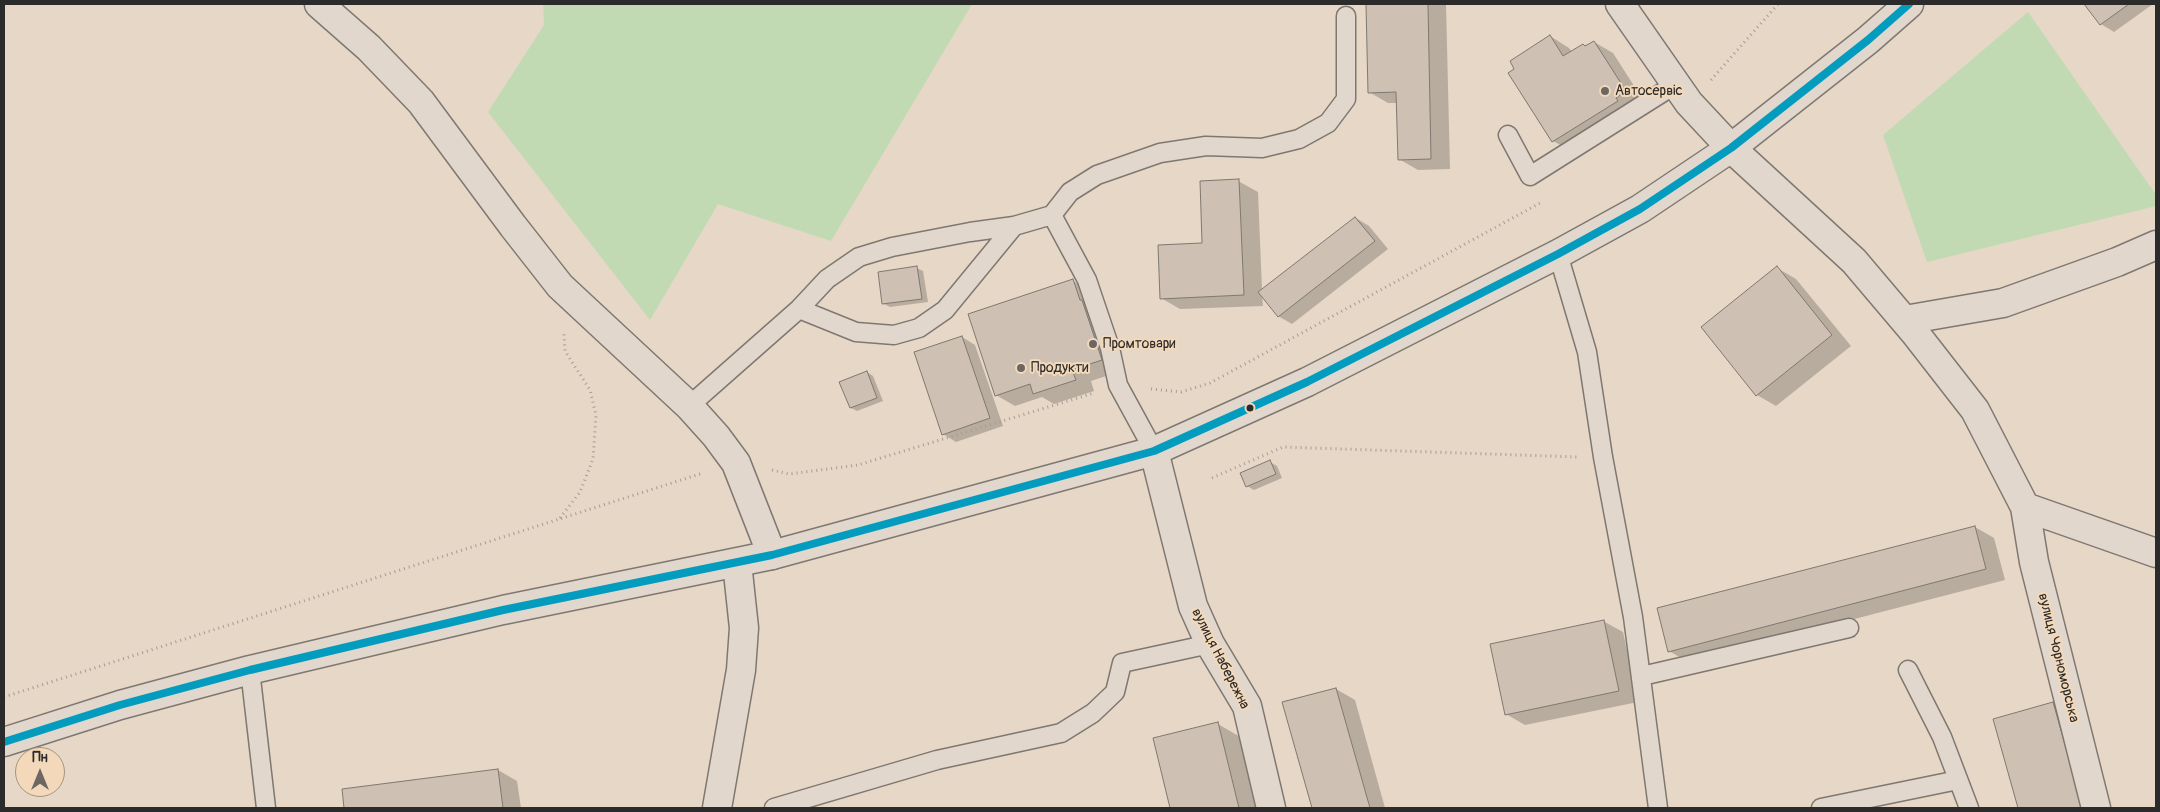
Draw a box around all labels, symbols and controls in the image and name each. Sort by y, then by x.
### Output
place label: Автосервіс [1615,83,1683,99]
marker: Автосервіс [1599,85,1611,97]
place label: Промтовари [1103,336,1176,352]
marker: Промтовари [1087,338,1099,350]
place label: Продукти [1031,360,1088,376]
marker: Продукти [1015,362,1027,374]
unlabelled marker [1245,403,1255,413]
street label: вулиця Чорноморська [2034,592,2082,724]
street label: вулиця Набережна [1187,606,1253,712]
north arrow [15,747,65,797]
text: Пн [32,749,48,766]

